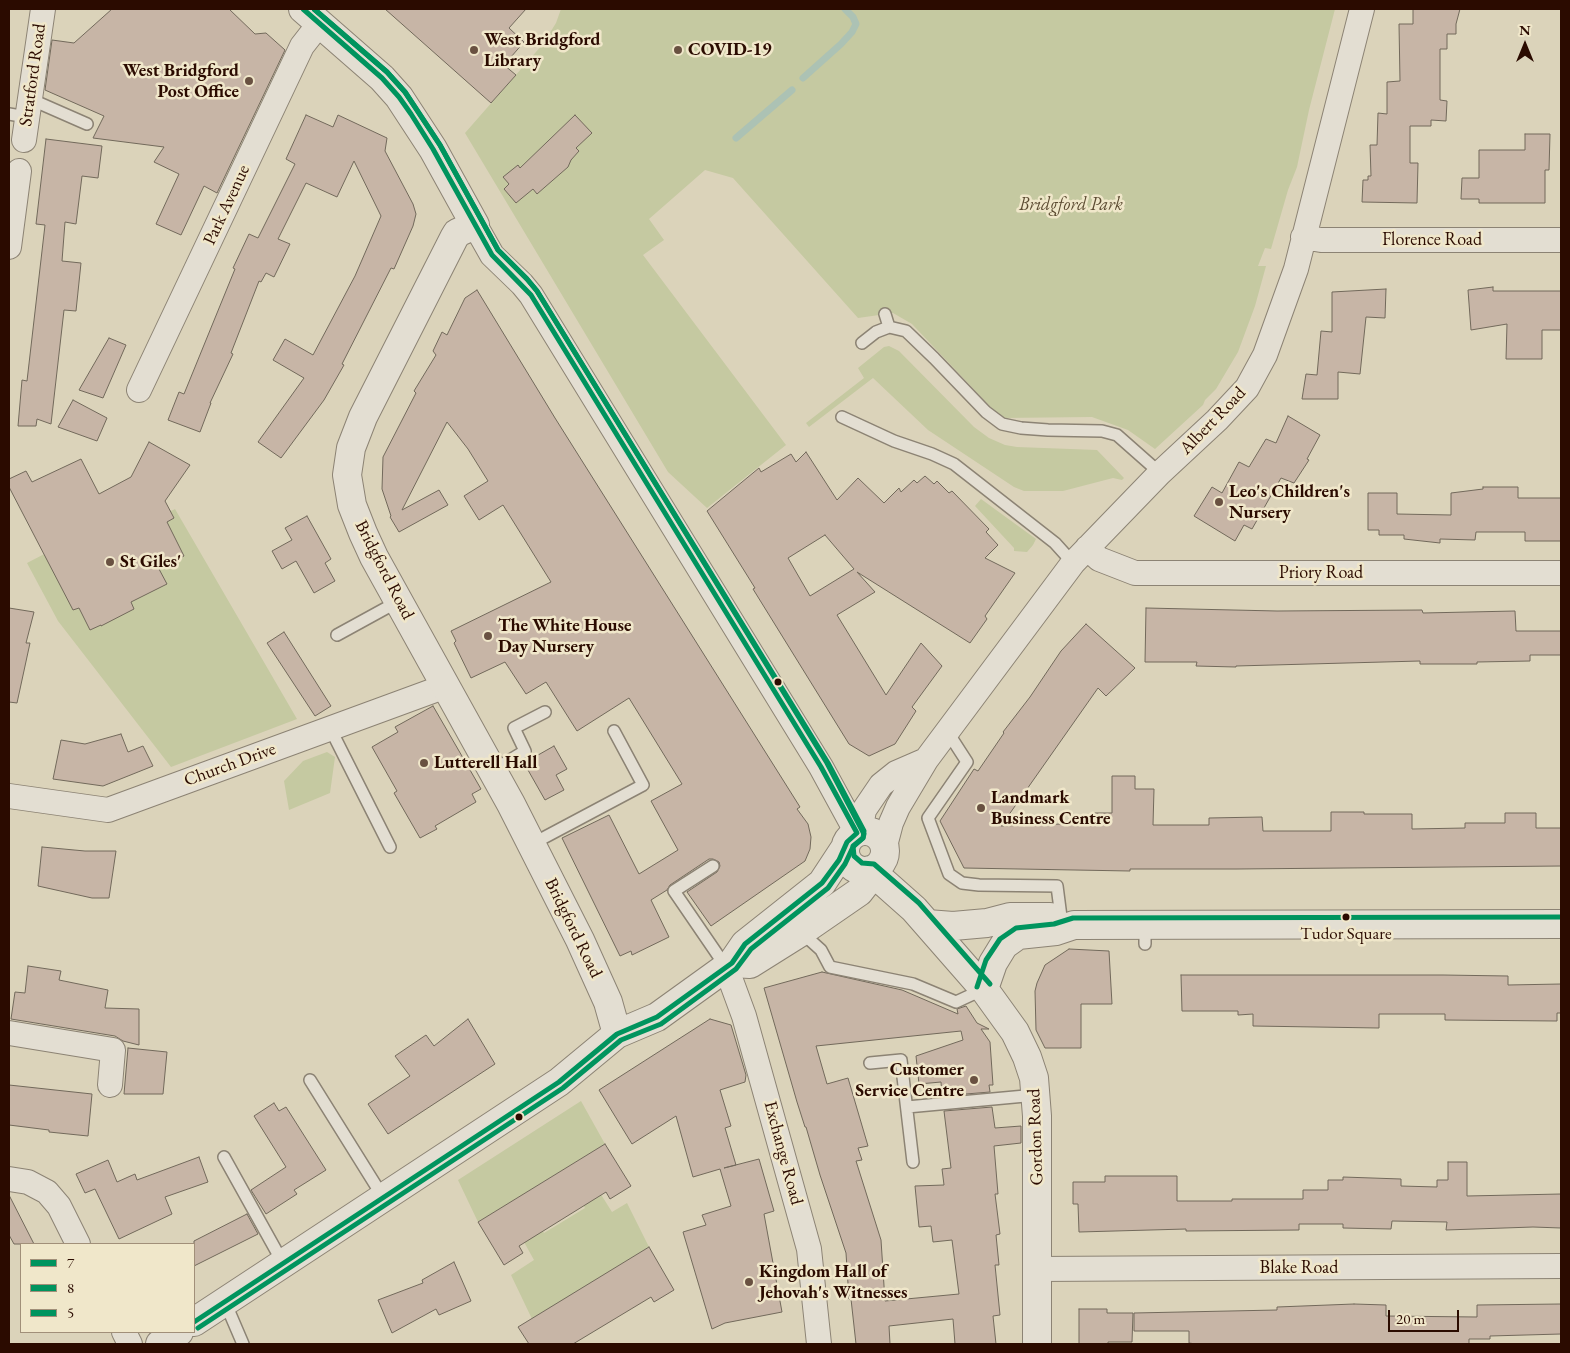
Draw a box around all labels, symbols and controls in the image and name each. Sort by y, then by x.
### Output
north arrow [1500,20,1550,70]
text: N [1519,21,1531,39]
street label: Stratford Road [15,22,51,128]
place label: West Bridgford Library [484,29,601,72]
place label: COVID-19 [688,39,771,61]
marker: West Bridgford Library [468,44,480,56]
marker: COVID-19 [672,44,684,56]
place label: West Bridgford Post Office [122,60,239,102]
marker: West Bridgford Post Office [243,75,255,87]
street label: Park Avenue [199,161,255,249]
park label: Bridgford Park [1019,194,1123,216]
street label: Florence Road [1382,229,1482,251]
street label: Albert Road [1175,383,1251,459]
place label: Leo's Children's Nursery [1229,481,1350,524]
marker: Leo's Children's Nursery [1213,496,1225,508]
street label: Bridgford Road [350,517,418,623]
place label: St Giles' [120,551,181,573]
marker: St Giles' [104,556,116,568]
street label: Priory Road [1279,562,1363,584]
place label: The White House Day Nursery [498,615,631,658]
marker: The White House Day Nursery [482,630,494,642]
unlabelled marker [773,677,783,687]
street label: Church Drive [181,738,279,792]
place label: Lutterell Hall [434,752,537,774]
marker: Lutterell Hall [418,757,430,769]
place label: Landmark Business Centre [991,787,1111,830]
marker: Landmark Business Centre [975,802,987,814]
street label: Bridgford Road [540,875,606,981]
marker: Tudor Square [1341,912,1351,922]
place label: Tudor Square [1300,924,1392,944]
place label: Customer Service Centre [855,1059,964,1102]
marker: Customer Service Centre [968,1074,980,1086]
street label: Gordon Road [1024,1088,1048,1186]
street label: Exchange Road [759,1099,807,1207]
unlabelled marker [514,1112,524,1122]
legend [20,1243,195,1333]
text: 7 [67,1253,74,1272]
street label: Blake Road [1260,1257,1338,1279]
place label: Kingdom Hall of Jehovah's Witnesses [759,1261,908,1304]
marker: Kingdom Hall of Jehovah's Witnesses [743,1276,755,1288]
text: 8 [67,1278,74,1297]
scale bar [1390,1300,1461,1332]
text: 5 [67,1303,74,1322]
text: 20 m [1396,1309,1425,1328]

